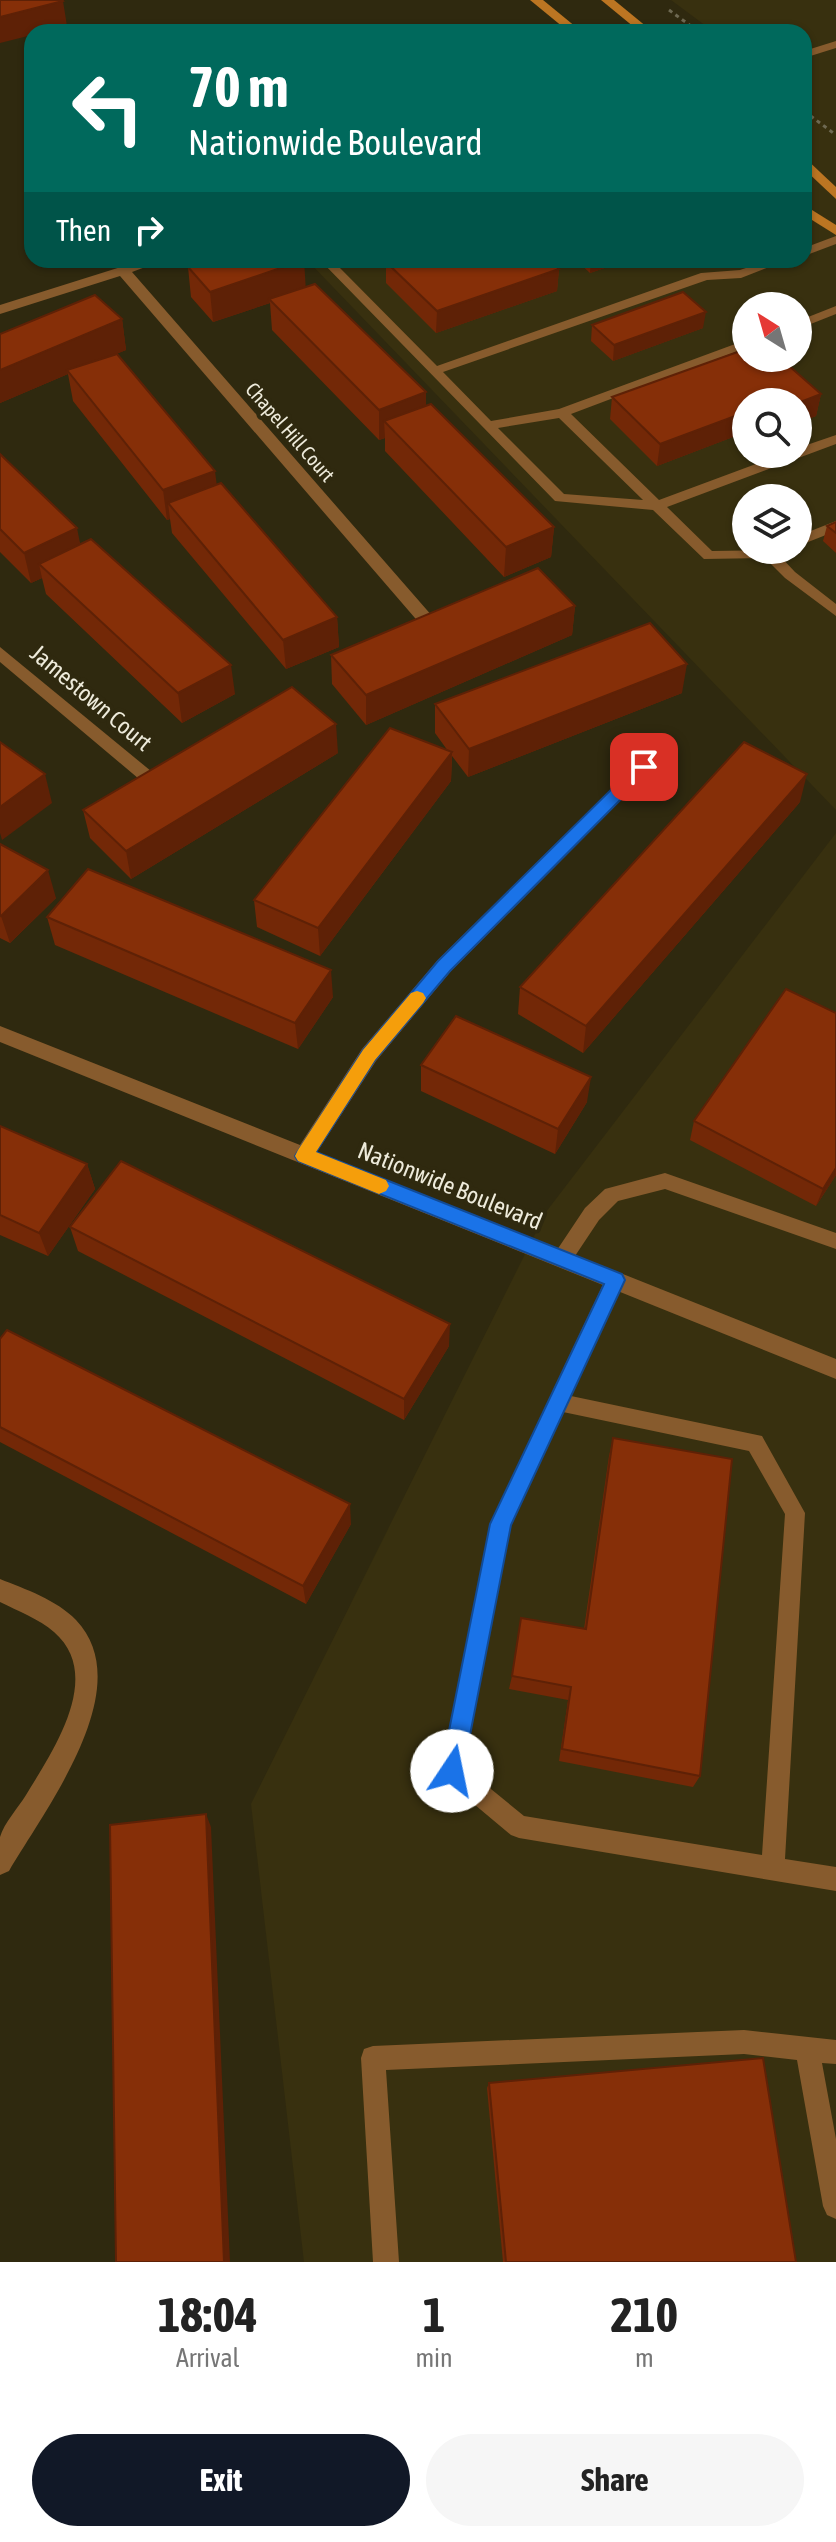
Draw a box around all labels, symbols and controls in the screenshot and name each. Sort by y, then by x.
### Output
text: 70 m [188,55,289,119]
icon: left [56,56,160,160]
text: Nationwide Boulevard [188,121,483,163]
icon: right [127,208,171,252]
text: Then [56,213,111,247]
north arrow [732,292,812,372]
map controls [732,292,812,564]
street label: Chapel Hill Court [241,377,340,486]
button: search [732,388,812,468]
button: layers [732,484,812,564]
street label: Jamestown Court [25,639,157,756]
pin [610,733,678,801]
icon: arrive [622,745,666,789]
street label: Nationwide Boulevard [354,1136,546,1235]
position arrow [410,1729,494,1813]
text: 18:04 [158,2287,258,2342]
text: 1 [423,2287,445,2342]
text: 210 [611,2287,678,2342]
text: Arrival [176,2343,239,2373]
text: min [415,2343,453,2373]
text: m [635,2343,654,2373]
button: Exit [32,2434,410,2526]
button: Share [426,2434,804,2526]

